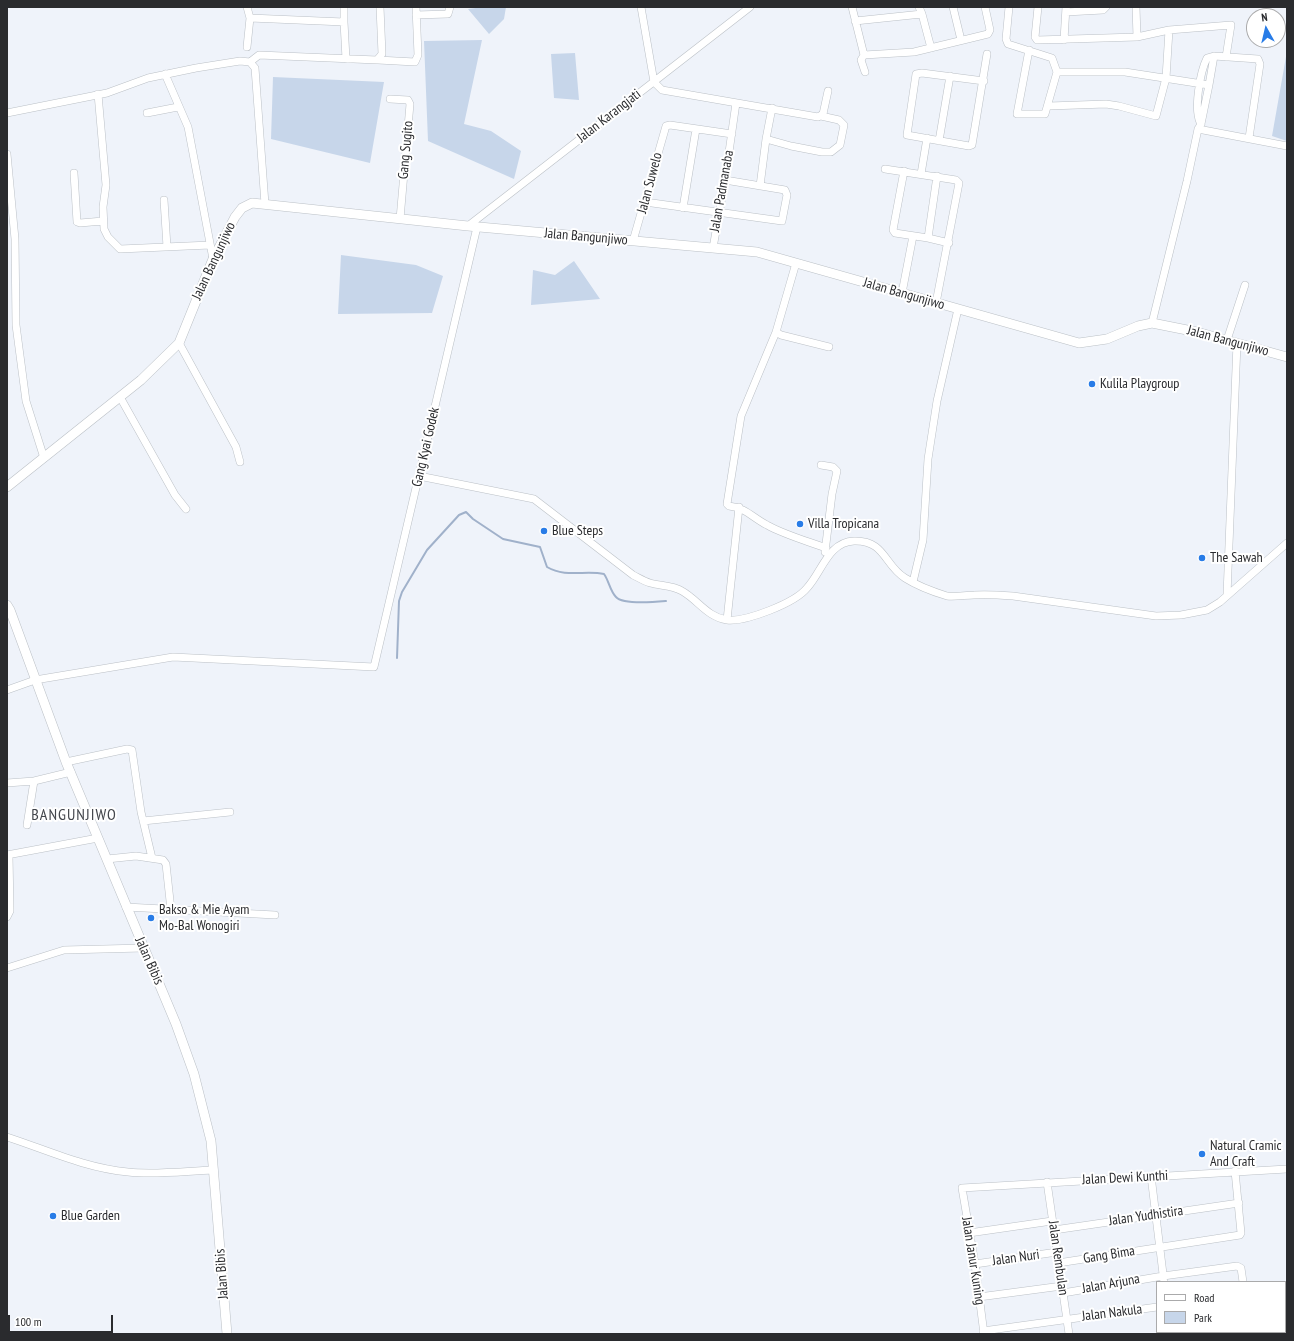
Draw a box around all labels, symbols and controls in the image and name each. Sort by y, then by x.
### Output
north arrow [1246,8,1286,48]
text: N [1261,10,1268,24]
street label: Jalan Karangjati [574,86,644,146]
street label: Gang Sugito [395,120,417,180]
street label: Jalan Padmanaba [707,149,737,233]
street label: Jalan Suwelo [634,151,666,215]
street label: Jalan Bangunjiwo [189,219,239,303]
street label: Jalan Bangunjiwo [544,225,628,249]
street label: Jalan Bangunjiwo [861,274,947,314]
street label: Jalan Bangunjiwo [1185,322,1271,360]
place label: Kulila Playgroup [1100,376,1179,392]
marker: Kulila Playgroup [1087,379,1097,389]
street label: Gang Kyai Godek [409,406,443,488]
place label: Villa Tropicana [808,516,879,532]
marker: Villa Tropicana [795,519,805,529]
place label: Blue Steps [552,523,603,539]
marker: Blue Steps [539,526,549,536]
place label: The Sawah [1210,550,1263,566]
marker: The Sawah [1197,553,1207,563]
district label: BANGUNJIWO [31,805,117,825]
place label: Bakso & Mie Ayam Mo-Bal Wonogiri [159,902,249,934]
marker: Bakso & Mie Ayam Mo-Bal Wonogiri [146,913,156,923]
street label: Jalan Bibis [131,935,167,987]
place label: Natural Cramic And Craft [1210,1138,1282,1170]
marker: Natural Cramic And Craft [1197,1149,1207,1159]
street label: Jalan Dewi Kunthi [1082,1167,1168,1189]
street label: Jalan Yudhistira [1108,1202,1184,1230]
place label: Blue Garden [61,1208,120,1224]
marker: Blue Garden [48,1211,58,1221]
street label: Jalan Janur Kuning [958,1216,988,1306]
street label: Jalan Rembulan [1044,1220,1072,1296]
street label: Gang Bima [1082,1243,1136,1267]
street label: Jalan Nuri [991,1246,1041,1270]
street label: Jalan Bibis [212,1248,232,1300]
street label: Jalan Arjuna [1081,1271,1141,1297]
legend [1156,1281,1286,1333]
text: Road [1194,1290,1214,1305]
street label: Jalan Nakula [1081,1301,1143,1325]
scale bar [10,1307,115,1333]
text: Park [1194,1310,1212,1325]
text: 100 m [15,1314,42,1329]

